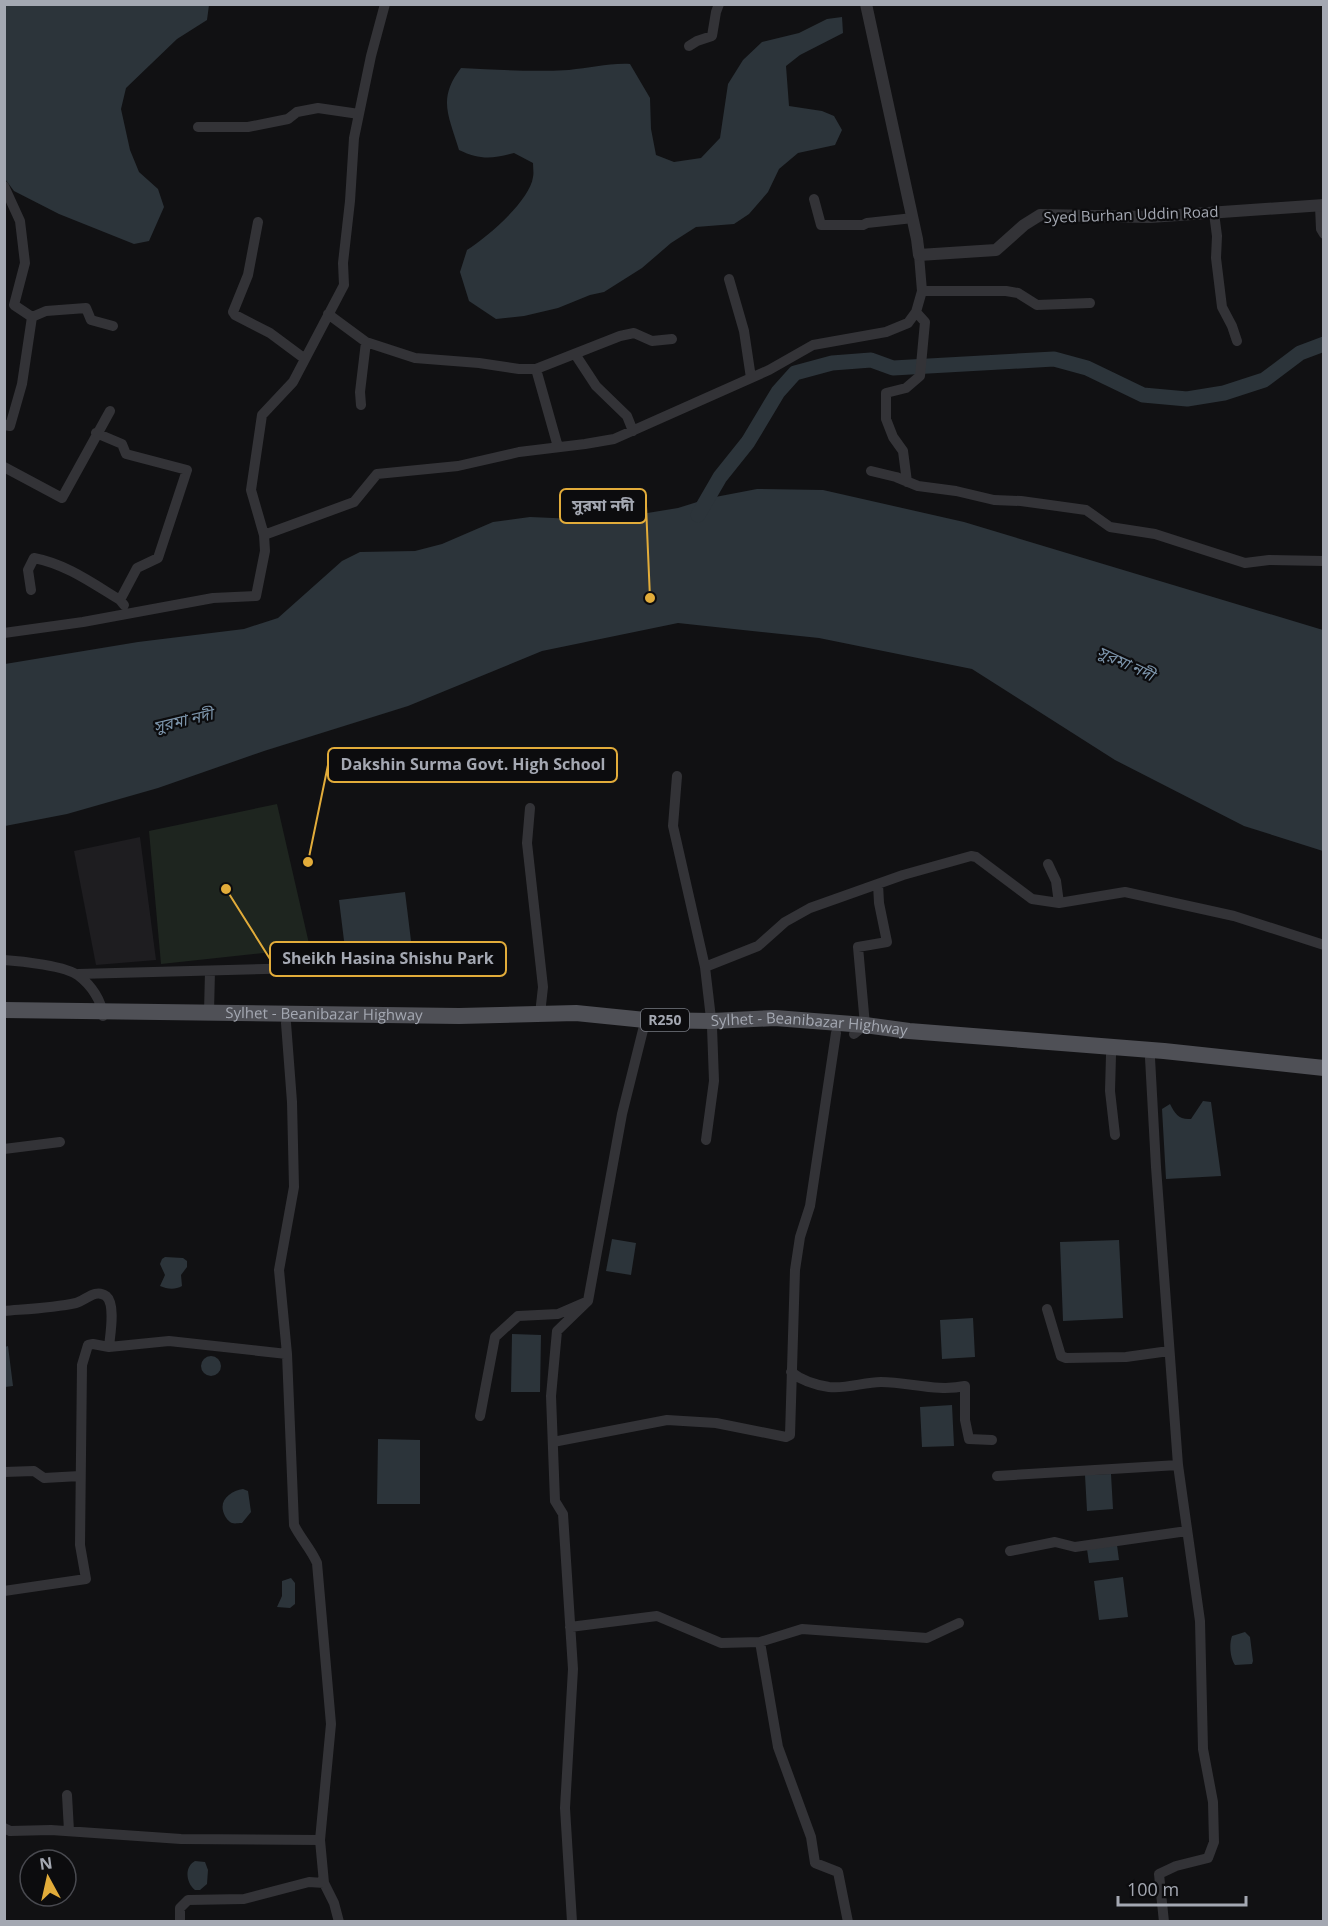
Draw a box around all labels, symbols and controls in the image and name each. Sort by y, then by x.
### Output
street label: Syed Burhan Uddin Road [1043,201,1219,227]
callout: সুরমা নদী [560,489,646,523]
text: সুরমা নদী [571,494,635,516]
water label: সুরমা নদী [1094,640,1161,687]
water label: সুরমা নদী [151,702,218,738]
callout: Dakshin Surma Govt. High School [328,748,617,782]
text: Dakshin Surma Govt. High School [341,753,605,775]
callout: Sheikh Hasina Shishu Park [270,942,506,976]
text: Sheikh Hasina Shishu Park [282,947,494,969]
street label: Sylhet - Beanibazar Highway [225,1002,423,1025]
street label: Sylhet - Beanibazar Highway [710,1007,909,1040]
road number: R250 [641,1009,689,1031]
north arrow [18,1848,78,1908]
text: N [38,1851,54,1875]
scale bar [1118,1869,1246,1907]
text: 100 m [1127,1877,1179,1901]

